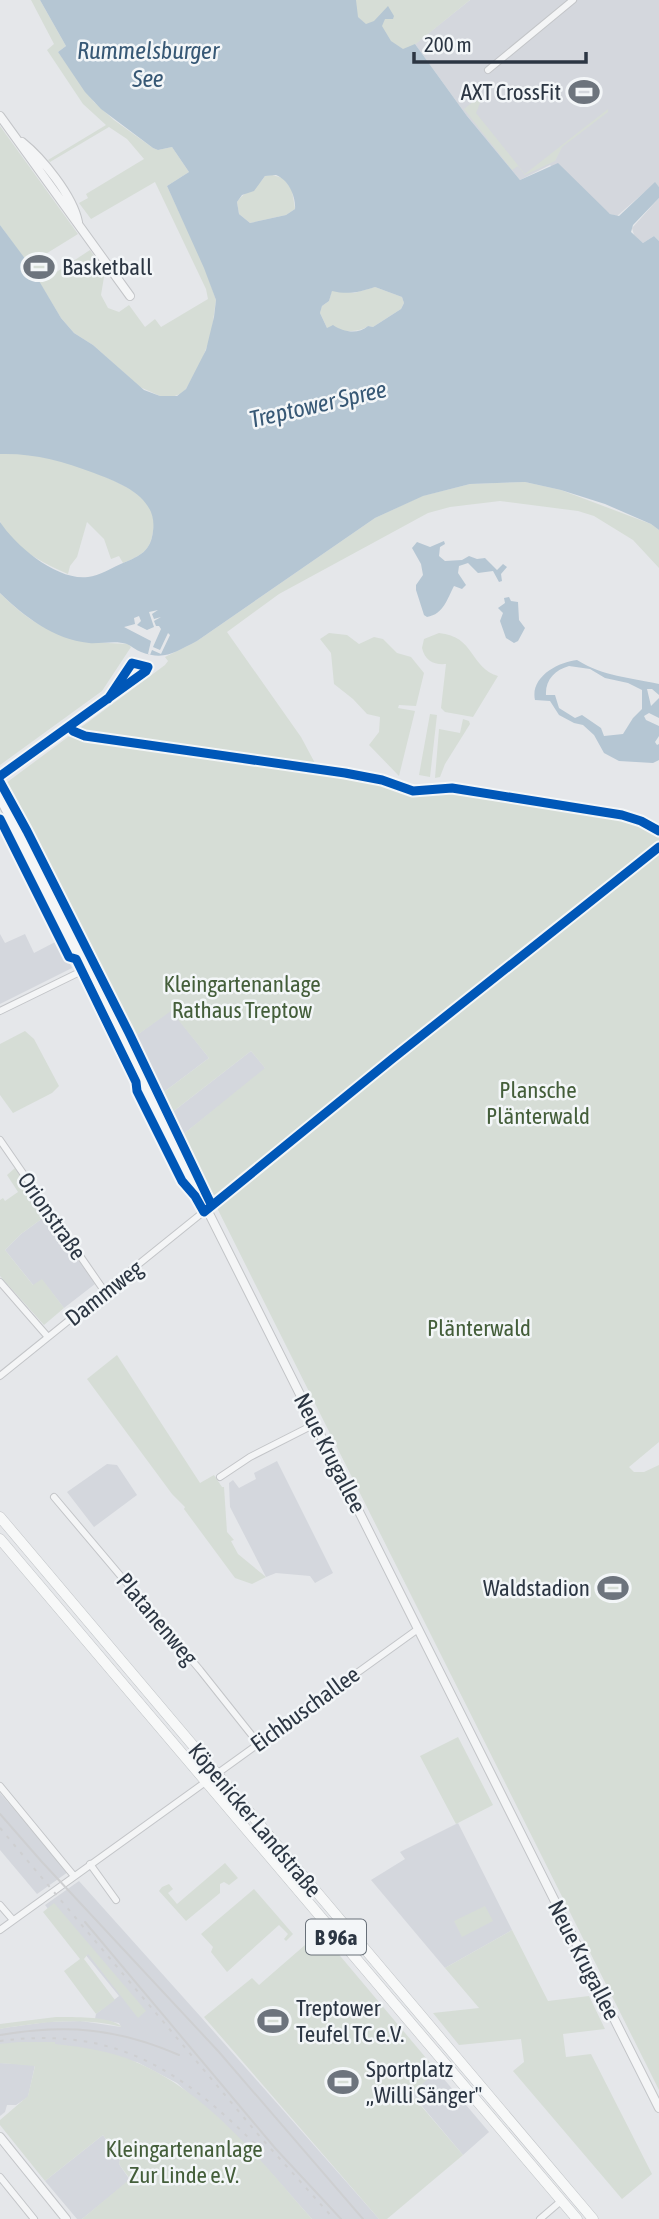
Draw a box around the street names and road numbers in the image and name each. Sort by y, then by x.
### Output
street label: Orionstraße [13,1167,91,1265]
street label: Dammweg [60,1255,148,1331]
street label: Neue Krugallee [289,1389,371,1517]
street label: Platanenweg [111,1568,203,1670]
street label: Eichbuschallee [246,1661,364,1757]
street label: Köpenicker Landstraße [183,1738,327,1902]
street label: Neue Krugallee [543,1896,625,2024]
road number: B 96a [306,1920,366,1954]

